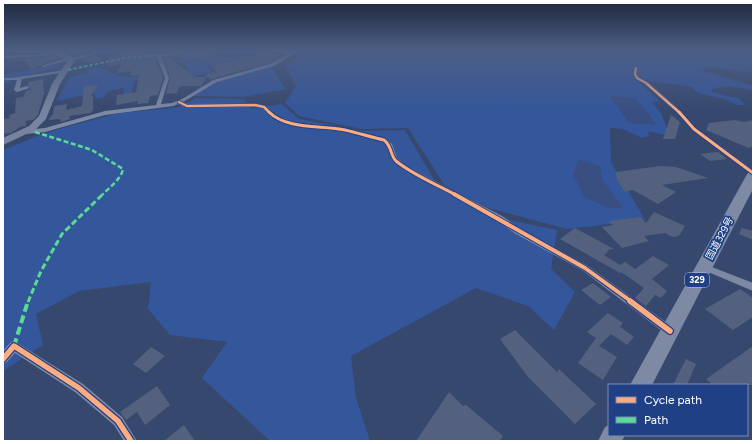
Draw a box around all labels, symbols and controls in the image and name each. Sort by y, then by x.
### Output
street label: 国道329号 [703,215,736,262]
road number: 329 [685,273,709,287]
legend [608,384,748,436]
text: Cycle path [644,393,702,407]
text: Path [644,413,668,427]

